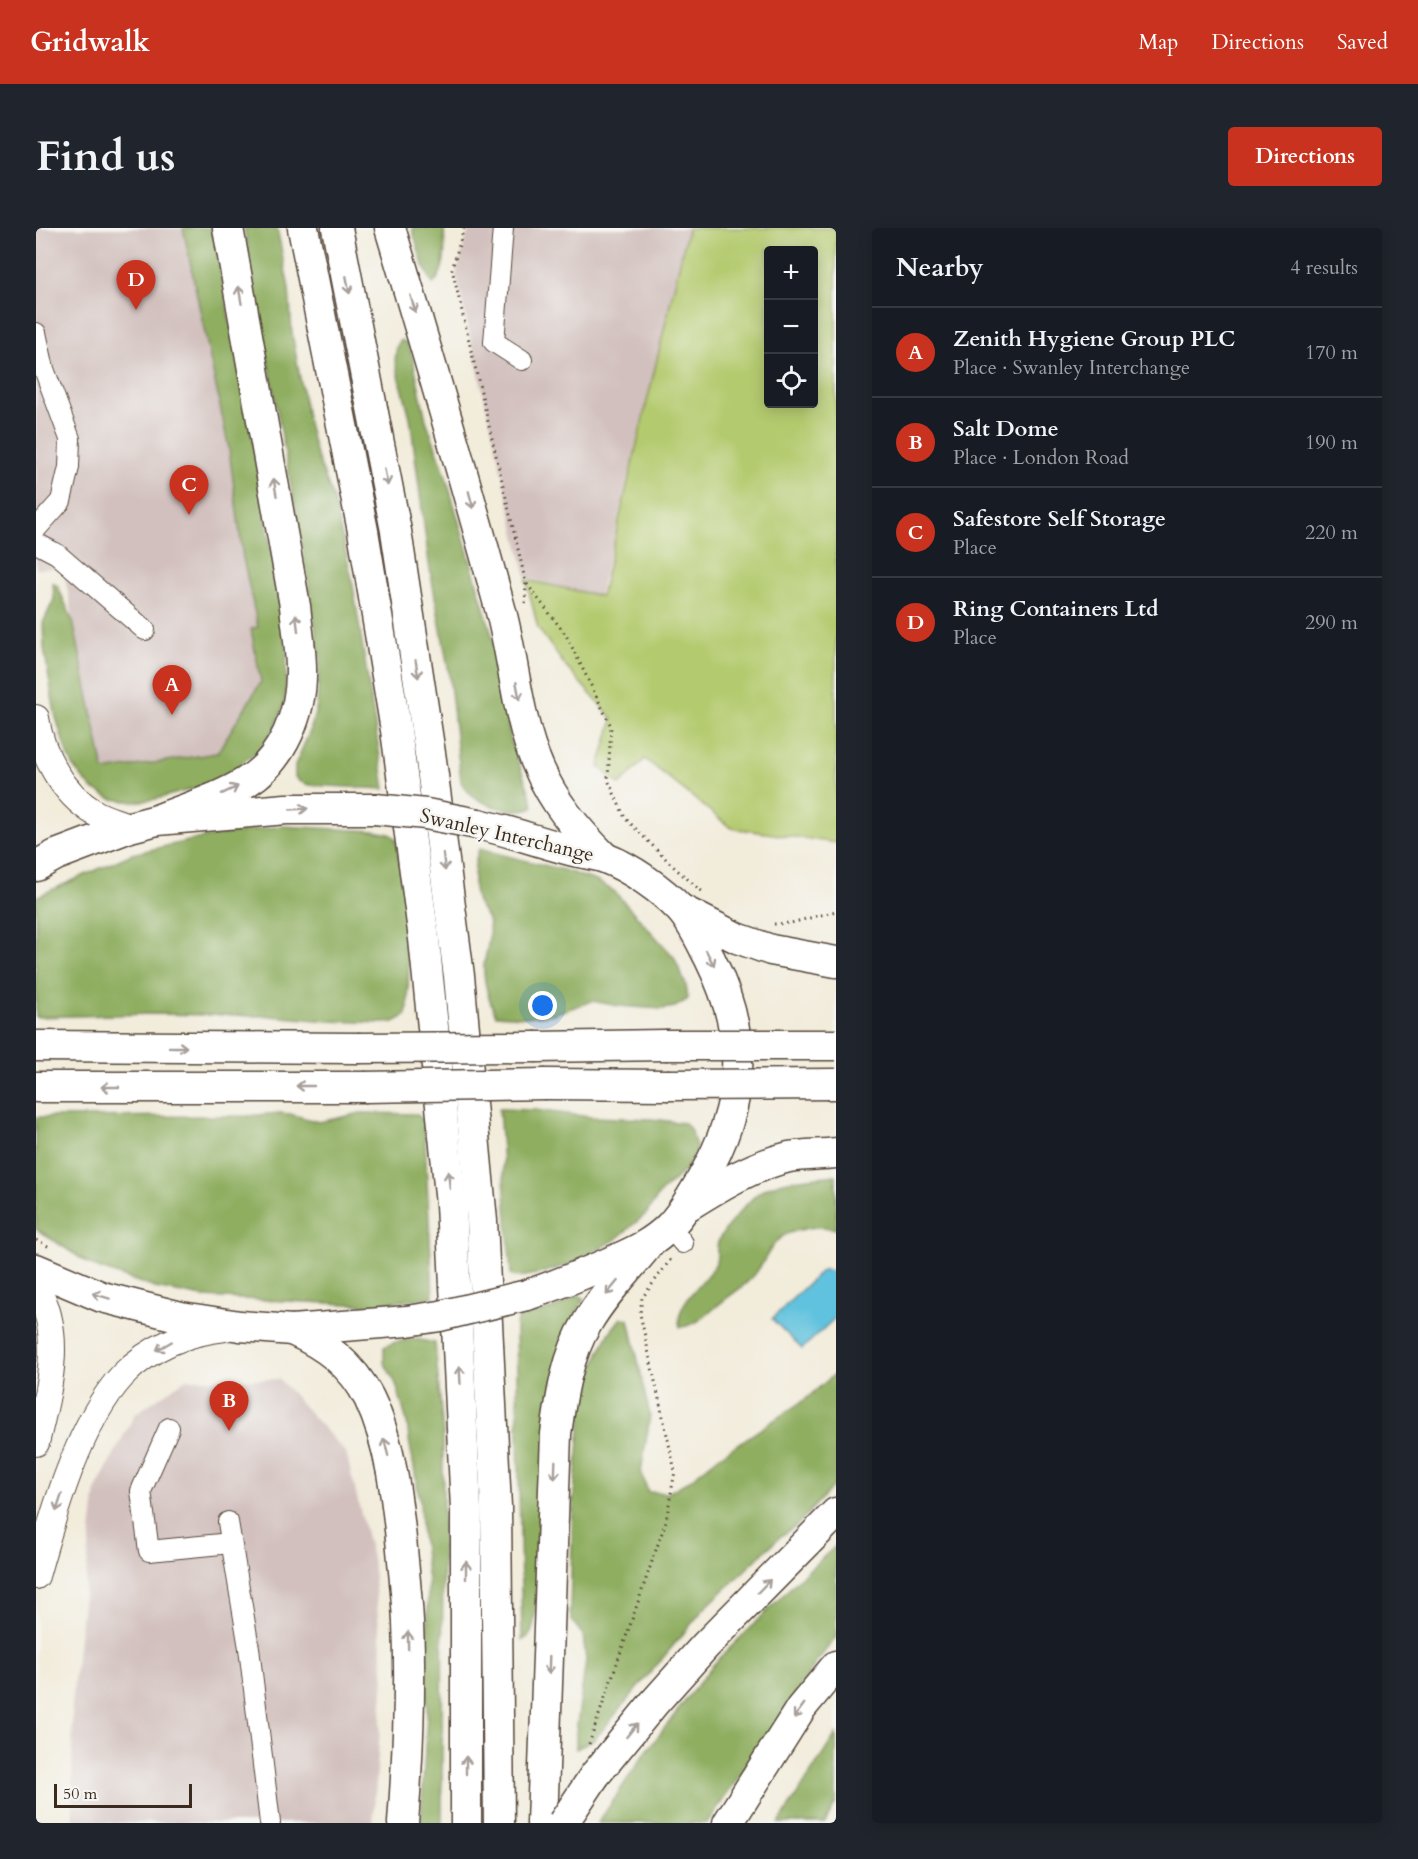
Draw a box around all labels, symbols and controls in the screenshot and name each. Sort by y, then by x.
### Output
text: Gridwalk [30,23,150,61]
text: Map [1138,28,1178,57]
text: Directions [1211,28,1304,57]
text: Saved [1337,28,1388,57]
button: Directions [1228,127,1382,186]
text: Find us [36,128,176,185]
map controls [764,246,818,408]
button: + [764,246,818,300]
text: Nearby [896,250,984,285]
text: 4 results [1290,254,1358,281]
pin: D [116,260,156,310]
one-way arrow [343,275,354,295]
one-way arrow [234,286,245,306]
one-way arrow [408,294,419,313]
button: − [764,300,818,354]
text: Zenith Hygiene Group PLC [953,324,1235,354]
text: A [908,339,923,366]
text: 170 m [1305,339,1358,366]
button: locate [764,354,818,408]
text: Place · Swanley Interchange [953,354,1190,381]
text: Salt Dome [953,414,1059,444]
text: B [908,429,923,456]
text: 190 m [1305,429,1358,456]
text: Place · London Road [953,444,1129,471]
pin: C [170,466,208,515]
one-way arrow [381,466,392,486]
one-way arrow [269,478,280,498]
one-way arrow [466,490,477,509]
text: Safestore Self Storage [953,504,1166,534]
text: C [908,519,923,546]
text: 220 m [1305,519,1358,546]
text: Place [953,534,997,561]
text: Ring Containers Ltd [953,594,1159,624]
text: D [907,609,924,636]
text: 290 m [1305,609,1358,636]
one-way arrow [291,614,302,634]
text: Place [953,624,997,651]
one-way arrow [412,659,423,678]
pin: A [152,666,192,715]
one-way arrow [513,681,524,701]
one-way arrow [221,784,239,796]
street label: Swanley Interchange [418,802,596,868]
one-way arrow [288,803,308,814]
one-way arrow [439,852,450,872]
one-way arrow [704,949,716,967]
your location [528,991,557,1020]
one-way arrow [168,1042,188,1053]
one-way arrow [101,1081,121,1093]
one-way arrow [296,1081,316,1092]
one-way arrow [443,1171,454,1190]
one-way arrow [605,1280,619,1295]
one-way arrow [92,1290,111,1301]
one-way arrow [156,1340,173,1352]
one-way arrow [454,1365,465,1385]
pin: B [210,1382,248,1431]
one-way arrow [379,1437,391,1456]
one-way arrow [550,1460,561,1480]
one-way arrow [52,1493,63,1512]
one-way arrow [460,1560,472,1580]
one-way arrow [756,1579,771,1594]
one-way arrow [403,1630,414,1650]
one-way arrow [543,1654,554,1674]
one-way arrow [793,1703,805,1719]
one-way arrow [626,1722,639,1738]
one-way arrow [460,1755,472,1775]
scale bar [54,1781,192,1808]
text: 50 m [63,1783,97,1805]

